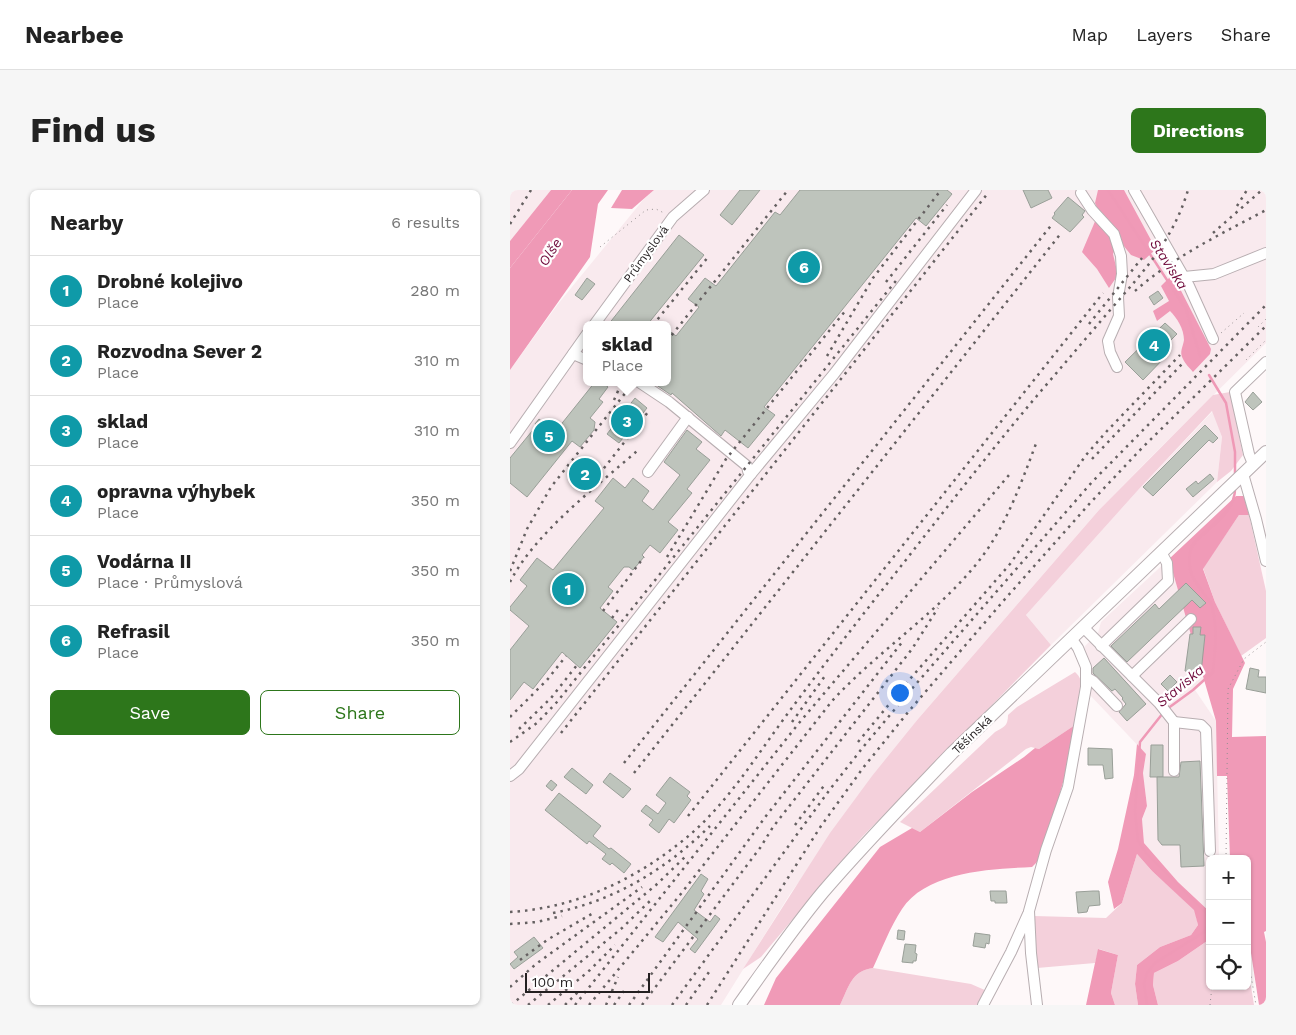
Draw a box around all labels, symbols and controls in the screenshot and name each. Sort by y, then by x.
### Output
text: Nearbee [25,21,124,49]
text: Map [1071,24,1108,45]
text: Layers [1136,24,1193,45]
text: Share [1221,24,1271,45]
button: Directions [1131,108,1266,153]
text: Find us [30,109,156,151]
text: Nearby [50,210,123,235]
text: 6 results [391,213,460,232]
street label: Průmyslová [621,223,671,285]
water label: Olše [535,235,565,269]
water label: Staviska [1147,236,1191,292]
pin: 6 [788,248,820,286]
text: Drobné kolejivo [97,270,243,293]
text: 1 [63,281,69,300]
text: 280 m [410,281,460,300]
text: Place [97,293,139,312]
popup [583,321,671,386]
pin: 4 [1138,326,1170,364]
text: sklad [601,333,653,356]
text: Rozvodna Sever 2 [97,340,262,363]
text: 2 [61,351,71,370]
text: 310 m [414,351,460,370]
text: Place [601,356,643,375]
text: Place [97,363,139,382]
pin: 3 [611,402,643,440]
text: sklad [97,410,148,433]
pin: 5 [533,417,565,455]
text: 3 [61,421,71,440]
text: 310 m [414,421,460,440]
text: Place [97,433,139,452]
pin: 2 [569,455,601,493]
text: opravna výhybek [97,480,255,503]
text: 4 [61,491,71,510]
text: 350 m [411,491,460,510]
text: Place [97,503,139,522]
text: Vodárna II [97,550,191,573]
text: 5 [61,561,71,580]
text: 350 m [411,561,460,580]
pin: 1 [552,570,584,608]
text: Place · Průmyslová [97,573,243,592]
text: Refrasil [97,620,170,643]
text: 6 [61,631,71,650]
text: 350 m [411,631,460,650]
text: Place [97,643,139,662]
water label: Staviska [1153,661,1207,710]
your location [887,680,913,706]
button: Save [50,690,250,735]
button: Share [260,690,460,735]
street label: Těšínská [949,713,995,757]
map controls [1206,855,1251,990]
button: + [1206,855,1251,900]
button: − [1206,900,1251,945]
button: locate [1206,945,1251,990]
scale bar [525,970,650,993]
text: 100 m [532,974,573,990]

